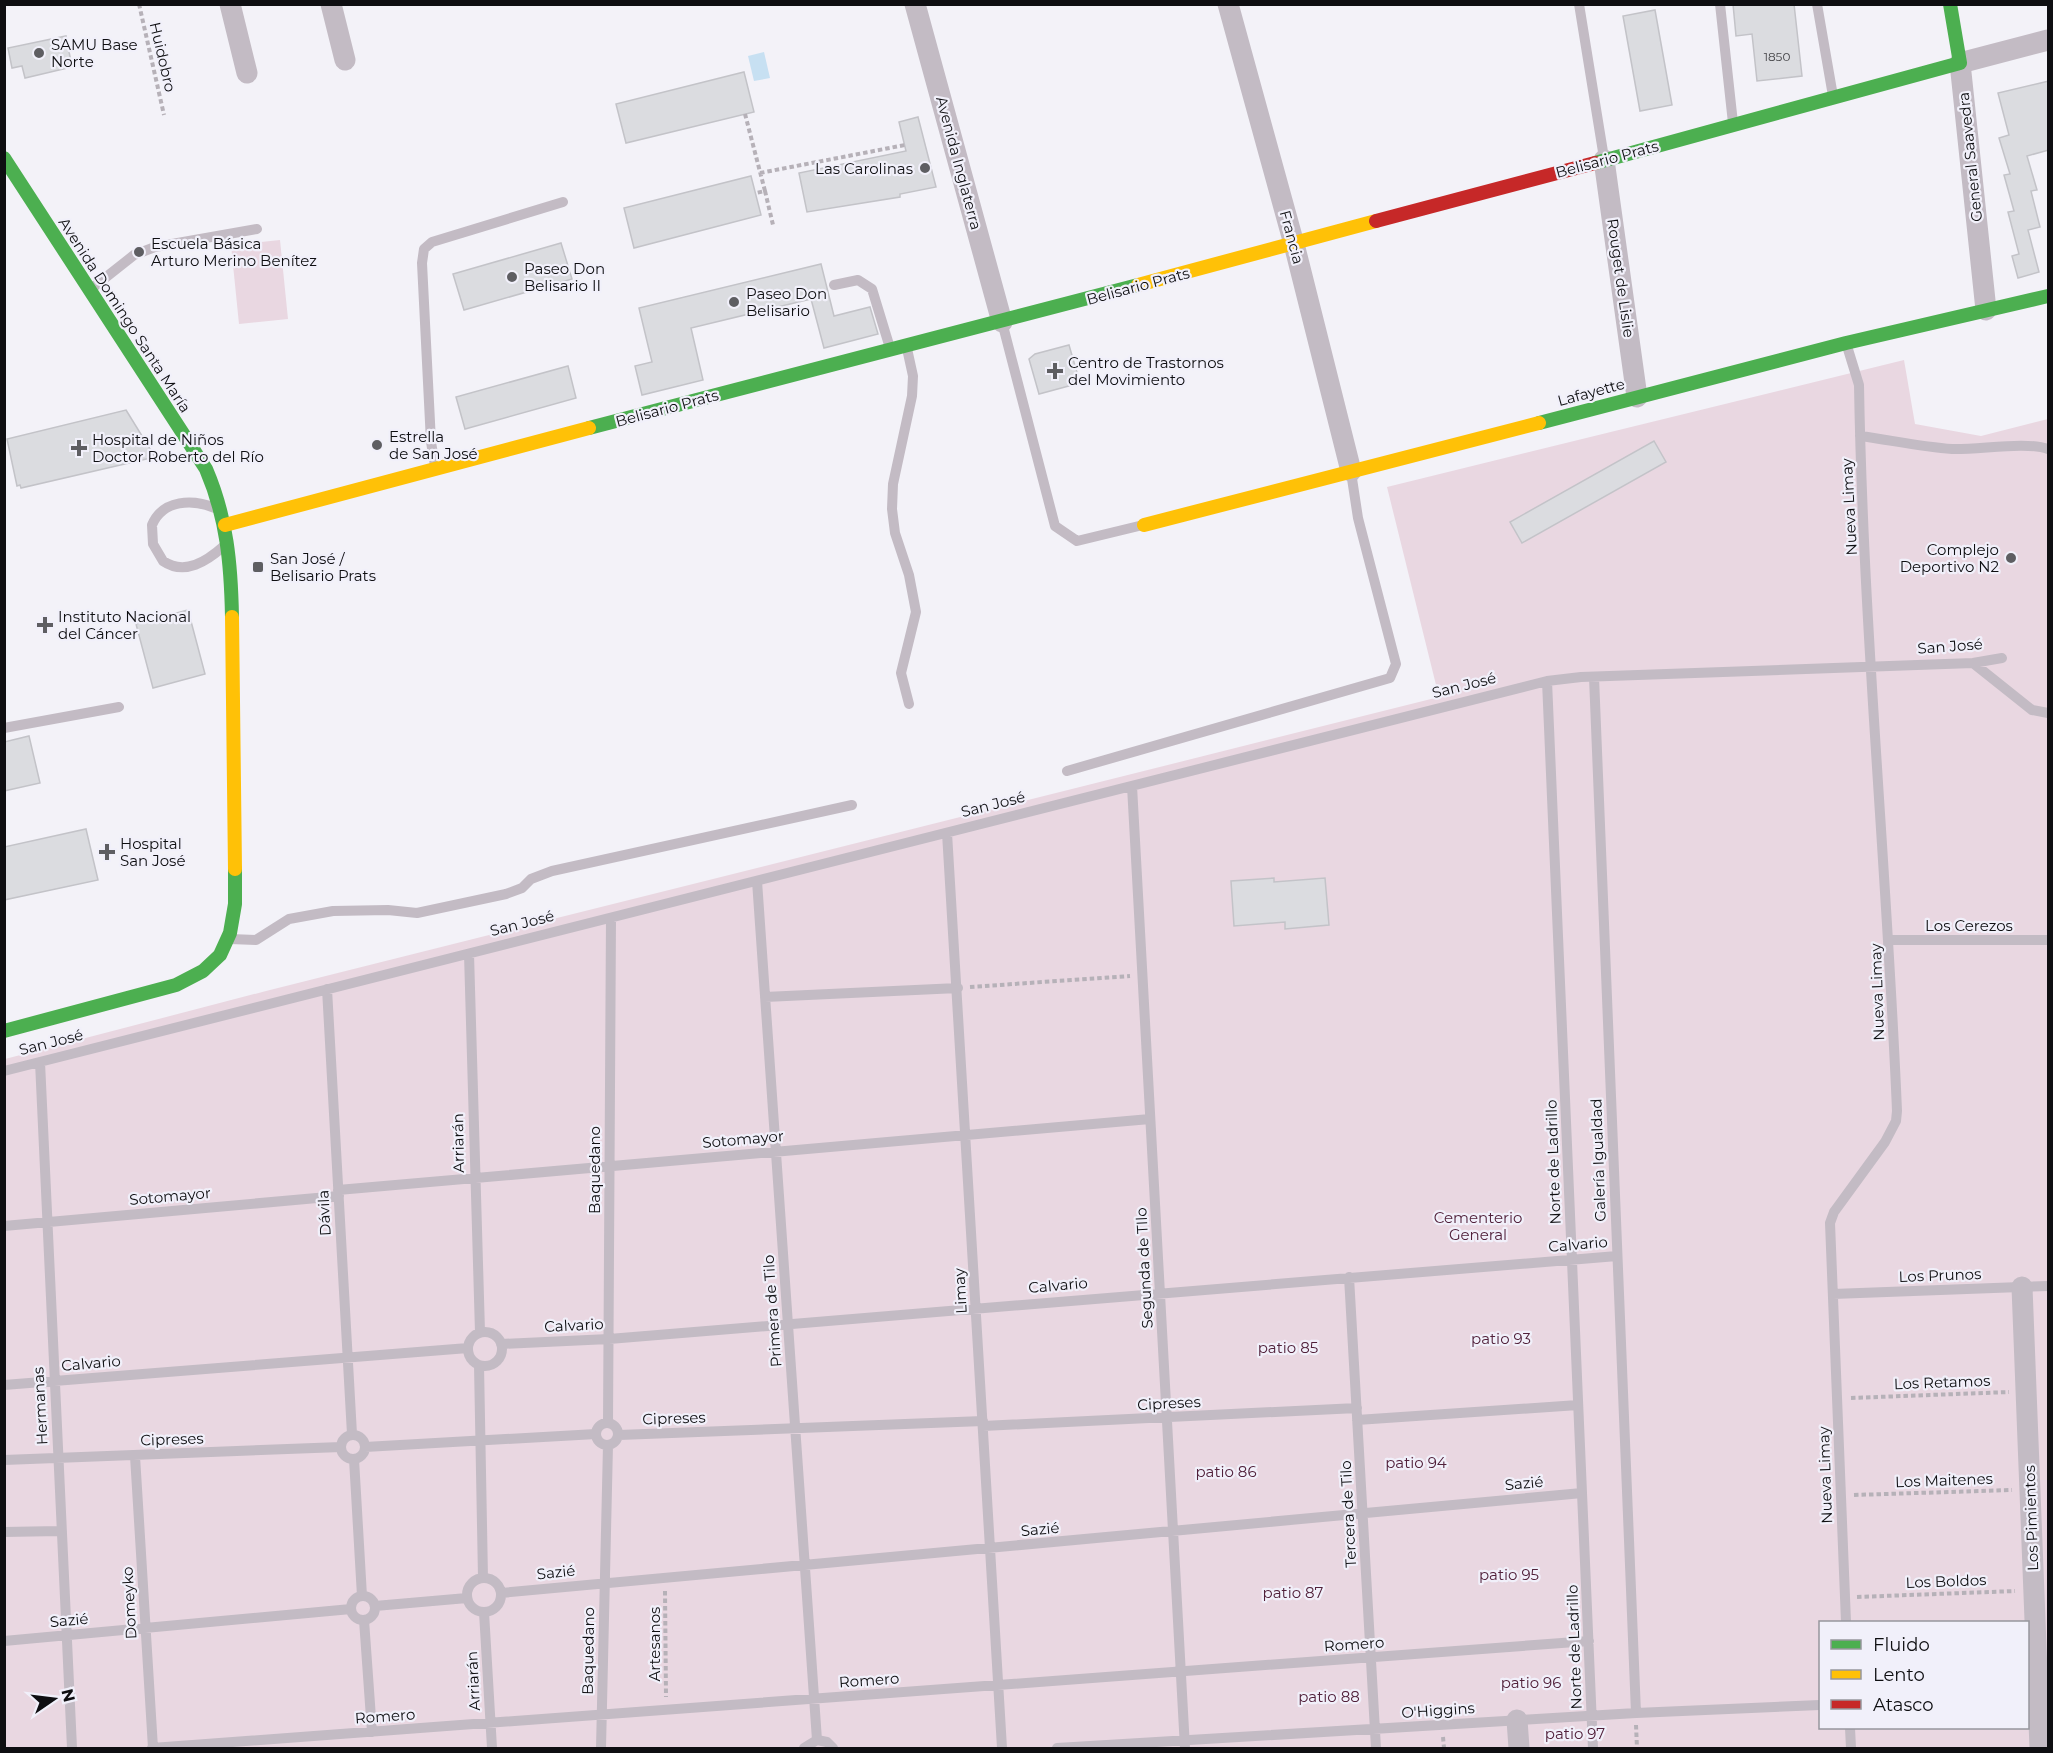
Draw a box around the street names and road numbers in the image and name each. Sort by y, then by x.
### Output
street label: Huidobro [146,20,180,94]
street label: General Saavedra [1954,91,1986,223]
street label: Avenida Inglaterra [932,94,986,232]
street label: Belisario Prats [1553,136,1661,182]
street label: Francia [1276,208,1308,266]
street label: Avenida Domingo Santa María [55,214,195,416]
street label: Rouget de Lislie [1603,217,1639,339]
street label: Belisario Prats [1084,263,1192,309]
street label: Lafayette [1555,374,1627,410]
street label: Belisario Prats [613,385,721,431]
street label: Nueva Limay [1837,457,1861,556]
street label: San José [1917,634,1983,658]
street label: San José [1430,668,1498,702]
street label: San José [959,787,1027,821]
street label: San José [488,906,556,940]
street label: Los Cerezos [1925,916,2013,935]
street label: Nueva Limay [1866,942,1888,1041]
street label: San José [17,1025,85,1059]
street label: Galería Igualdad [1586,1098,1610,1222]
street label: Norte de Ladrillo [1541,1099,1565,1225]
street label: Arriarán [448,1113,468,1173]
street label: Baquedano [585,1126,604,1214]
street label: Sotomayor [701,1126,785,1152]
street label: Sotomayor [128,1183,212,1209]
street label: Dávila [313,1189,335,1237]
street label: Segunda de TIlo [1131,1207,1157,1329]
street label: Calvario [1548,1232,1608,1256]
street label: Primera de Tilo [759,1254,785,1368]
street label: Los Prunos [1898,1264,1982,1286]
street label: Limay [949,1267,971,1314]
street label: Calvario [1028,1273,1088,1297]
street label: Calvario [544,1314,604,1336]
street label: Calvario [61,1351,121,1375]
street label: Hermanas [28,1366,52,1446]
street label: Los Retamos [1893,1371,1991,1393]
street label: Cipreses [1137,1392,1201,1414]
street label: Cipreses [642,1407,706,1429]
street label: Nueva Limay [1814,1425,1836,1524]
street label: Cipreses [140,1428,204,1450]
street label: Tercera de Tilo [1336,1460,1360,1568]
street label: Los Pimientos [2020,1465,2042,1571]
street label: Los Maitenes [1895,1469,1993,1491]
street label: Sazié [1504,1472,1544,1494]
street label: Sazié [1020,1518,1060,1540]
street label: Sazié [536,1561,576,1583]
street label: Domeyko [118,1566,140,1640]
street label: Los Boldos [1905,1570,1987,1592]
street label: Norte de Ladrillo [1562,1584,1586,1710]
street label: Baquedano [578,1607,598,1695]
street label: Artesanos [645,1607,664,1681]
street label: Sazié [49,1609,89,1631]
street label: Romero [1323,1632,1385,1656]
street label: Arriarán [462,1651,484,1711]
street label: Romero [838,1668,900,1692]
street label: O'Higgins [1401,1698,1475,1722]
street label: Romero [354,1704,416,1728]

